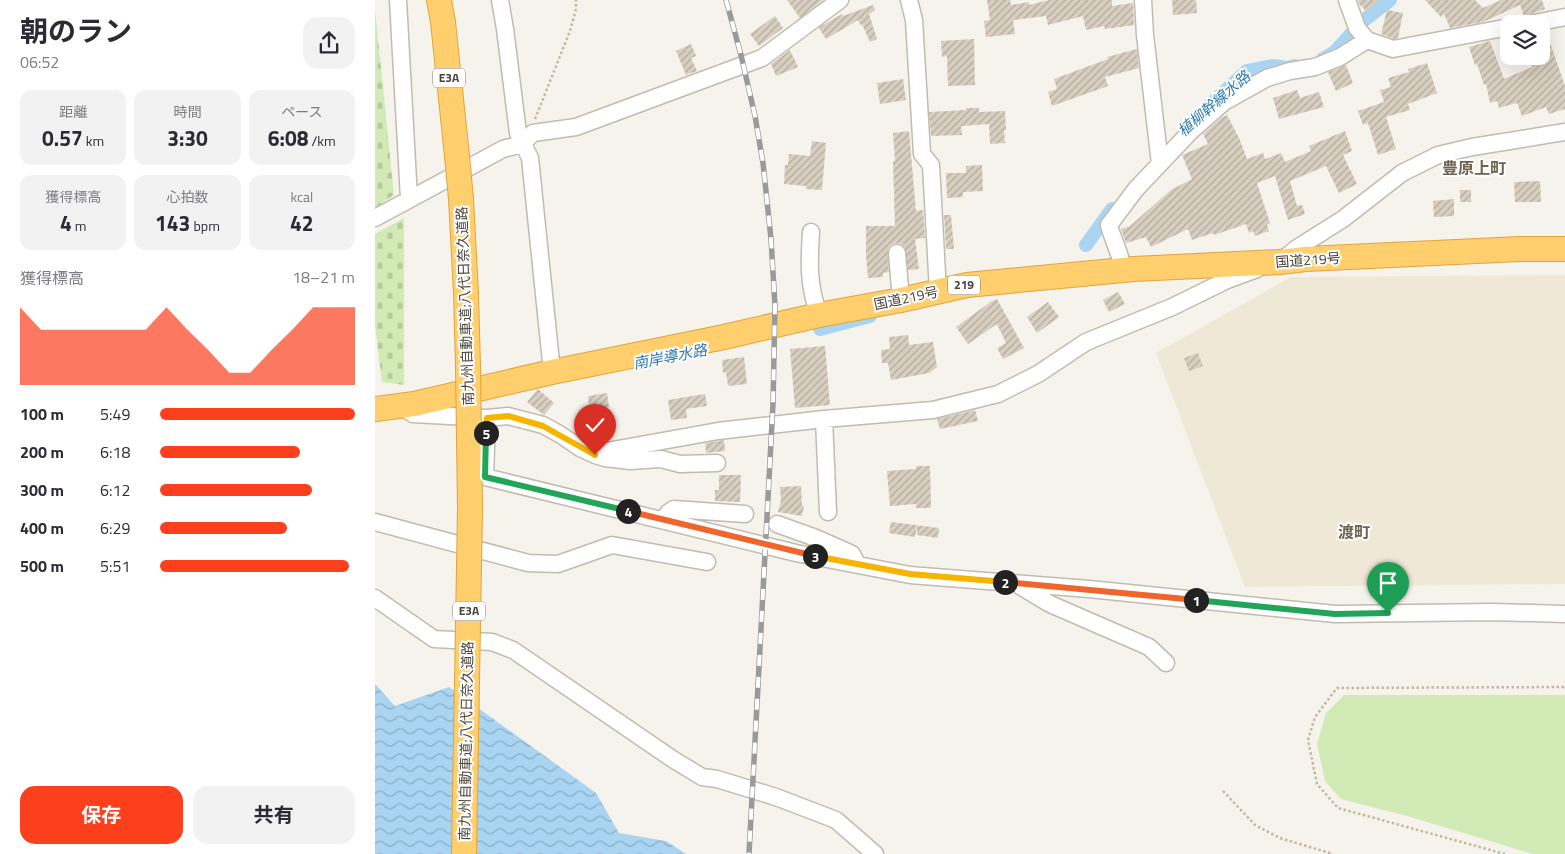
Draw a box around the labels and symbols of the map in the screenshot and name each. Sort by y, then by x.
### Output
water label: 植柳幹線水路 [1172,64,1257,142]
road number: E3A [433,68,465,88]
district label: 豊原上町 [1442,156,1506,180]
street label: 南九州自動車道;八代日奈久道路 [451,206,478,406]
street label: 国道219号 [1275,247,1341,272]
road number: 219 [948,276,980,294]
street label: 国道219号 [872,280,940,315]
water label: 南岸導水路 [631,338,711,375]
pin [574,404,616,455]
pin: 5 [473,420,499,446]
pin: 4 [615,498,641,524]
district label: 渡町 [1338,520,1370,544]
pin: 3 [803,544,827,568]
pin [1367,562,1409,613]
pin: 2 [993,570,1017,594]
pin: 1 [1183,588,1209,612]
road number: E3A [453,602,485,620]
street label: 南九州自動車道;八代日奈久道路 [453,641,478,841]

